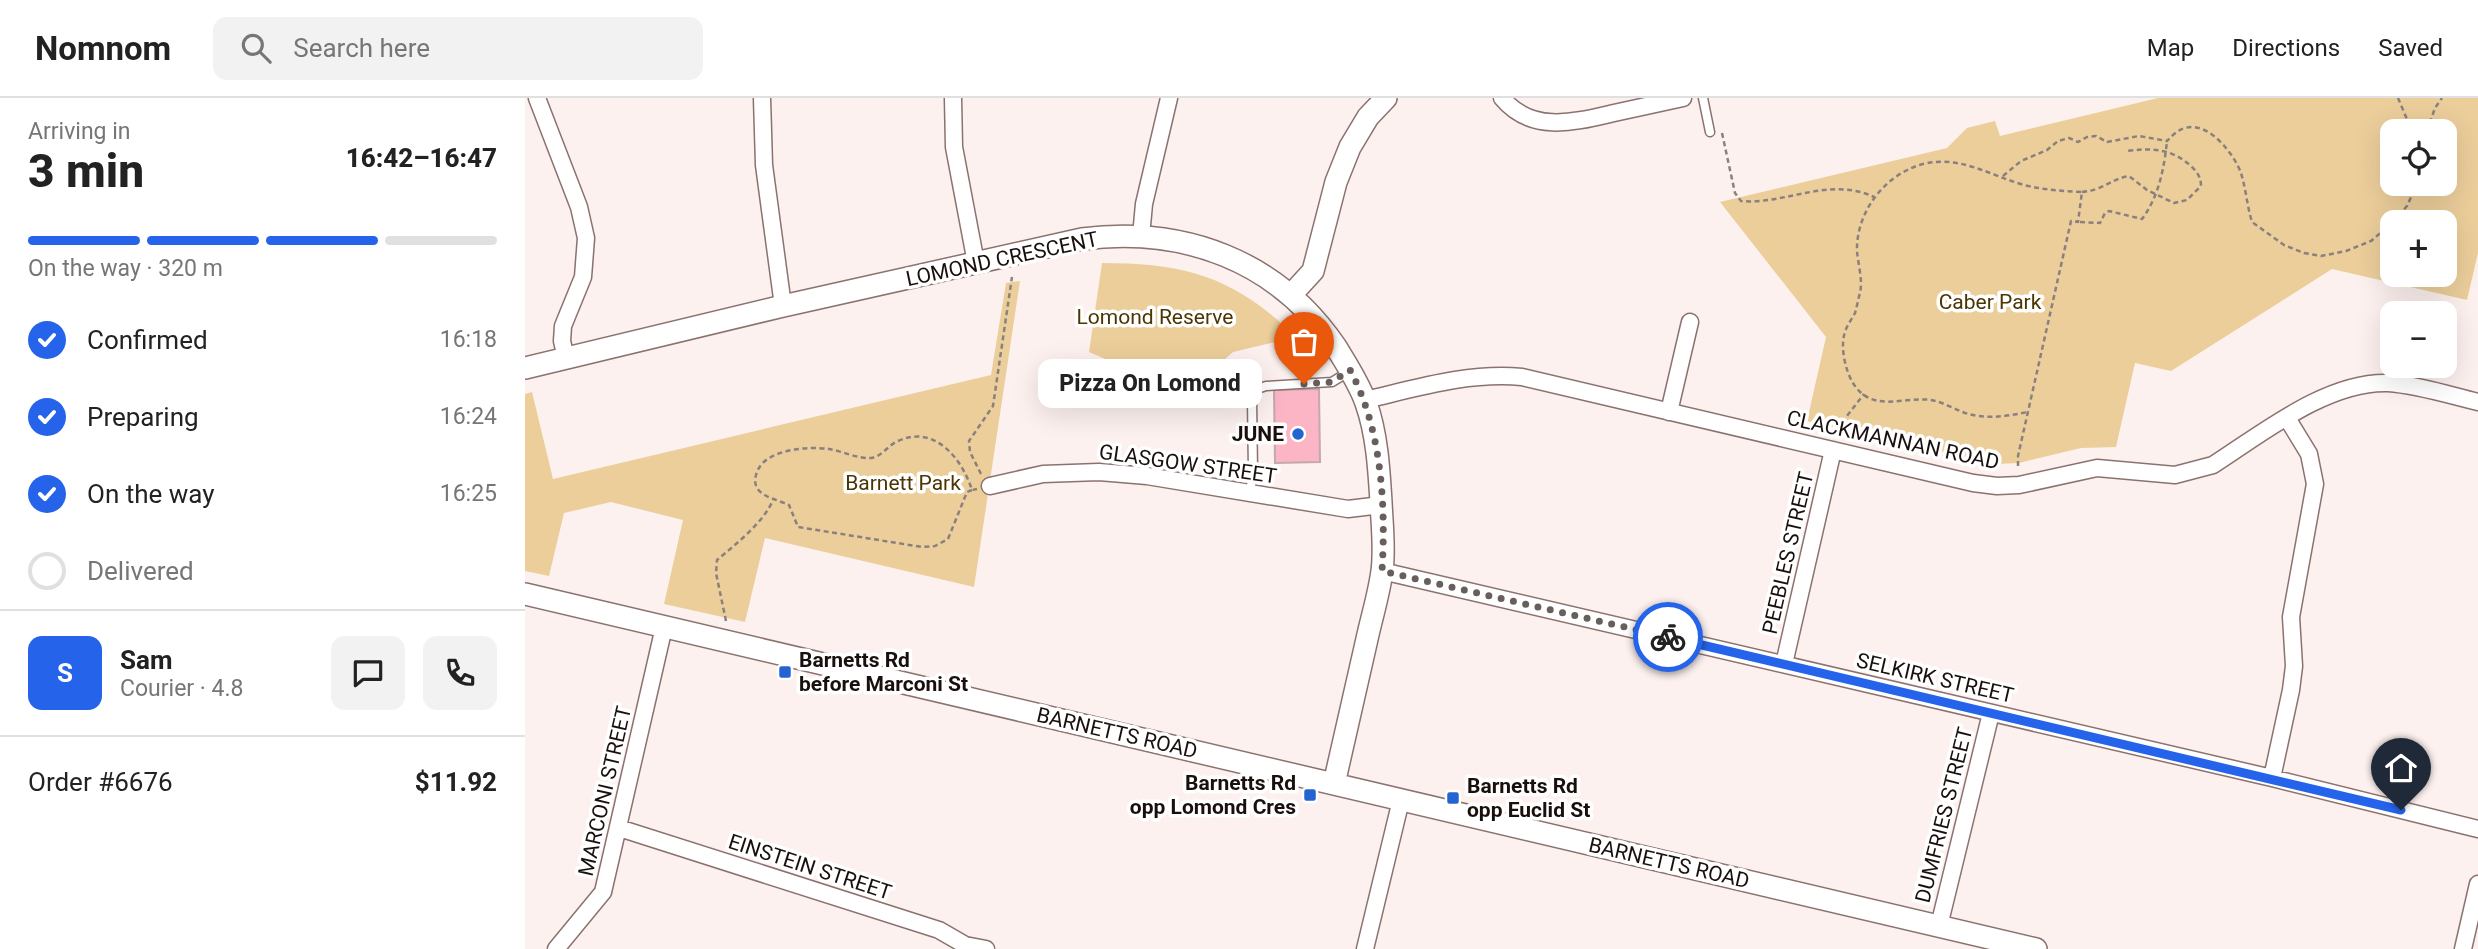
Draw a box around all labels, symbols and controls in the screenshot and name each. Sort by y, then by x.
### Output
search box [213,17,703,80]
text: Nomnom [35,29,171,68]
icon: search [237,29,275,67]
text: Search here [293,33,430,63]
text: Map [2147,34,2194,62]
text: Directions [2232,34,2340,62]
text: Saved [2378,34,2443,62]
text: Arriving in [28,118,131,145]
map controls [2380,119,2457,378]
button: locate [2380,119,2457,196]
text: 16:42–16:47 [346,143,497,173]
text: 3 min [28,144,144,198]
button: + [2380,210,2457,287]
street label: LOMOND CRESCENT [904,227,1101,291]
text: On the way · 320 m [28,255,223,282]
park label: Caber Park [1939,290,2042,314]
button: − [2380,301,2457,378]
park label: Lomond Reserve [1077,305,1233,329]
pin [1274,312,1334,384]
icon: check [28,321,66,359]
icon: bag [1285,323,1323,361]
text: Confirmed [87,325,208,355]
text: 16:18 [440,326,497,353]
callout: Pizza On Lomond [1038,360,1262,408]
text: Pizza On Lomond [1059,370,1241,397]
icon: check [28,398,66,436]
text: Preparing [87,402,199,432]
text: 16:24 [440,403,497,430]
street label: CLACKMANNAN ROAD [1785,406,2001,474]
place label: JUNE [1232,422,1284,446]
marker: JUNE [1290,426,1306,442]
street label: GLASGOW STREET [1098,440,1279,488]
street label: PEEBLES STREET [1758,469,1818,636]
park label: Barnett Park [845,471,961,495]
icon: check [28,475,66,513]
text: On the way [87,479,215,509]
text: 16:25 [440,480,497,507]
text: Delivered [87,556,194,586]
courier [1633,602,1703,672]
icon: bike [1649,618,1687,656]
button: chat [331,636,405,710]
button: phone [423,636,497,710]
text: Sam [120,645,172,675]
place label: Barnetts Rd before Marconi St [799,648,968,696]
street label: SELKIRK STREET [1854,648,2016,708]
text: S [57,658,73,688]
marker: Barnetts Rd before Marconi St [777,664,793,680]
text: Courier · 4.8 [120,675,243,702]
street label: MARCONI STREET [574,703,636,878]
street label: BARNETTS ROAD [1034,703,1200,763]
street label: DUMFRIES STREET [1911,724,1978,905]
pin [2371,738,2431,810]
icon: home [2382,749,2420,787]
text: Order #6676 [28,767,173,797]
text: $11.92 [415,767,497,797]
place label: Barnetts Rd opp Lomond Cres [1130,771,1296,819]
place label: Barnetts Rd opp Euclid St [1467,774,1590,822]
marker: Barnetts Rd opp Lomond Cres [1302,787,1318,803]
marker: Barnetts Rd opp Euclid St [1445,790,1461,806]
street label: EINSTEIN STREET [725,829,895,905]
street label: BARNETTS ROAD [1586,833,1752,893]

